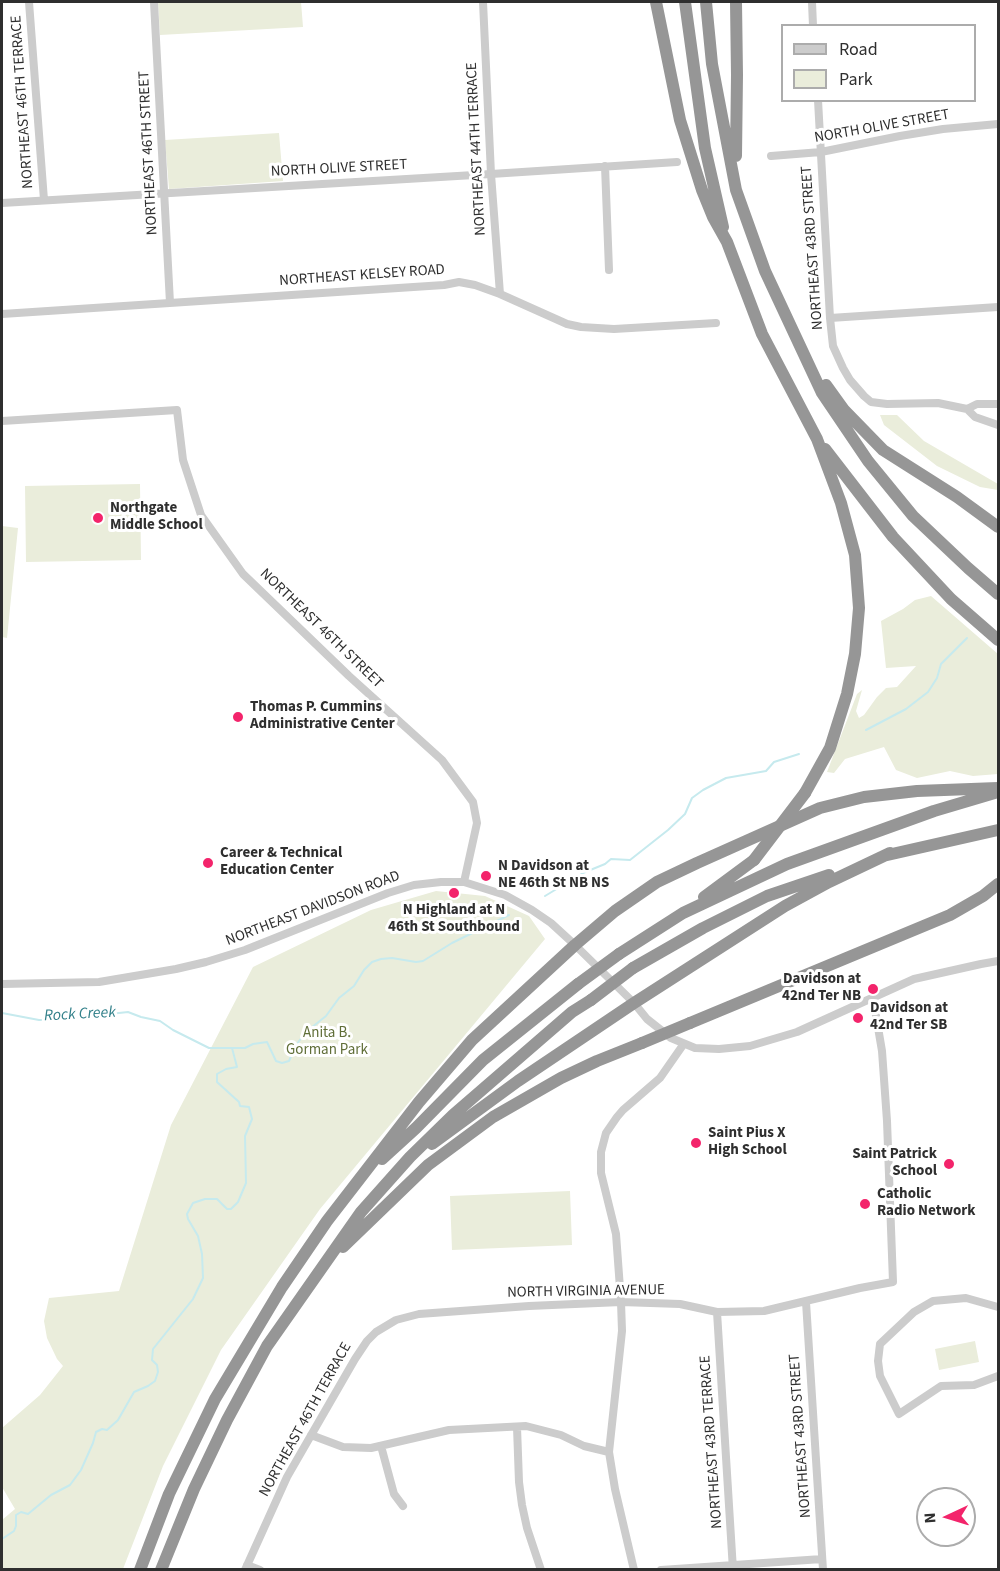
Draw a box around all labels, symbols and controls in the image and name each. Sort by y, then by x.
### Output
street label: NORTHEAST 46TH TERRACE [8,15,38,189]
legend [781,24,976,102]
text: Road [839,37,878,62]
street label: NORTHEAST 44TH TERRACE [463,62,491,236]
text: Park [839,67,873,92]
street label: NORTHEAST 46TH STREET [136,70,162,236]
street label: NORTH OLIVE STREET [813,106,951,148]
street label: NORTH OLIVE STREET [270,156,408,182]
street label: NORTHEAST 43RD STREET [798,165,828,331]
street label: NORTHEAST KELSEY ROAD [279,261,445,291]
place label: Northgate Middle School [110,500,203,535]
marker: Northgate Middle School [91,511,105,525]
street label: NORTHEAST 46TH STREET [256,565,386,693]
place label: Thomas P. Cummins Administrative Center [250,699,395,734]
marker: Thomas P. Cummins Administrative Center [231,710,245,724]
place label: Career & Technical Education Center [220,845,342,880]
marker: Career & Technical Education Center [201,856,215,870]
place label: N Davidson at NE 46th St NB NS [498,858,609,893]
street label: NORTHEAST DAVIDSON ROAD [223,867,403,951]
marker: N Davidson at NE 46th St NB NS [479,869,493,883]
marker: N Highland at N 46th St Southbound [447,886,461,900]
place label: N Highland at N 46th St Southbound [388,902,520,937]
place label: Davidson at 42nd Ter NB [782,971,861,1006]
marker: Davidson at 42nd Ter NB [866,982,880,996]
place label: Davidson at 42nd Ter SB [870,1000,948,1035]
water label: Rock Creek [44,1004,116,1026]
marker: Davidson at 42nd Ter SB [851,1011,865,1025]
park label: Anita B. Gorman Park [286,1025,368,1060]
place label: Saint Pius X High School [708,1125,787,1160]
marker: Saint Pius X High School [689,1136,703,1150]
place label: Saint Patrick School [852,1146,937,1181]
marker: Saint Patrick School [942,1157,956,1171]
place label: Catholic Radio Network [877,1186,975,1221]
marker: Catholic Radio Network [858,1197,872,1211]
street label: NORTH VIRGINIA AVENUE [507,1282,665,1302]
street label: NORTHEAST 46TH TERRACE [256,1340,356,1500]
street label: NORTHEAST 43RD STREET [786,1353,816,1519]
street label: NORTHEAST 43RD TERRACE [697,1355,727,1529]
north arrow [916,1487,976,1547]
text: N [919,1512,941,1524]

